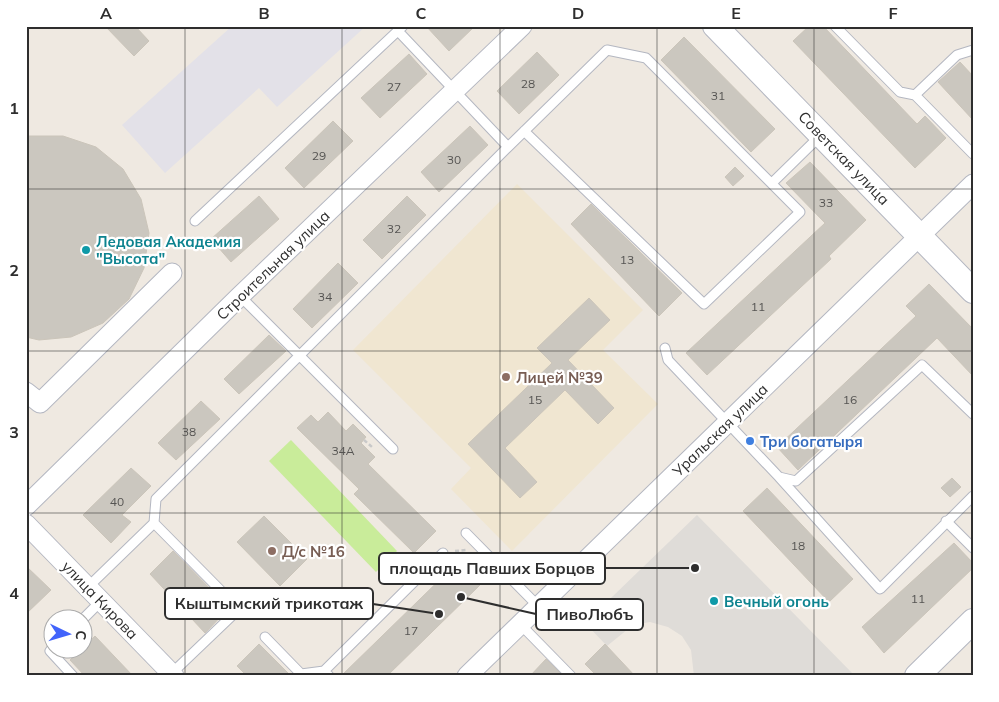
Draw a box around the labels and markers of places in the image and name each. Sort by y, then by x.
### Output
place label: Ледовая Академия "Высота" [96,232,241,268]
marker: Ледовая Академия "Высота" [80,244,92,256]
place label: Лицей №39 [516,368,603,387]
marker: Лицей №39 [500,371,512,383]
place label: Три богатыря [760,432,863,451]
marker: Три богатыря [744,435,756,447]
place label: Д/с №16 [282,542,345,561]
marker: Д/с №16 [266,545,278,557]
callout: площадь Павших Борцов [379,553,605,584]
callout: Кыштымский трикотаж [165,588,373,619]
place label: Вечный огонь [724,592,829,611]
marker: Вечный огонь [708,595,720,607]
callout: ПивоЛюбъ [536,599,643,630]

